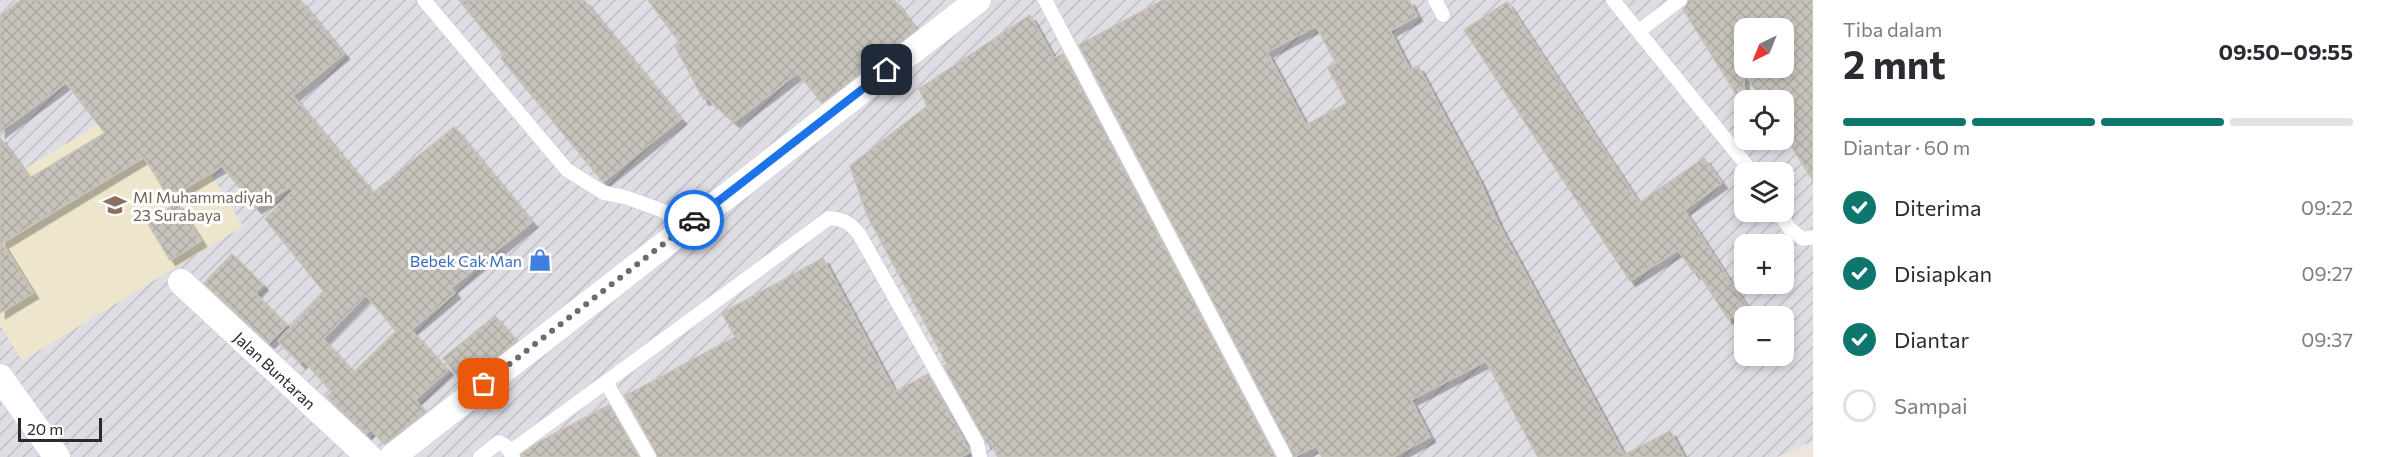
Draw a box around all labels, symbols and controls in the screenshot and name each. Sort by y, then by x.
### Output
text: Tiba dalam [1843,17,1942,41]
north arrow [1734,18,1794,78]
map controls [1734,18,1794,366]
text: 09:50–09:55 [2218,38,2353,65]
text: 2 mnt [1843,39,1946,87]
pin [861,44,912,95]
icon: home [870,53,903,86]
button: locate [1734,90,1794,150]
text: Diantar · 60 m [1843,135,1970,159]
button: layers [1734,162,1794,222]
place label: MI Muhammadiyah 23 Surabaya [133,187,273,224]
courier [664,190,724,250]
icon: check [1843,191,1876,224]
school or university icon: MI Muhammadiyah 23 Surabaya [102,192,128,218]
text: Diterima [1894,194,1981,221]
text: 09:22 [2301,195,2353,219]
icon: car [678,204,711,237]
button: + [1734,234,1794,294]
shop icon: Bebek Cak Man [527,247,553,273]
place label: Bebek Cak Man [410,251,522,270]
icon: check [1843,257,1876,290]
text: Disiapkan [1894,260,1992,287]
text: 09:27 [2301,261,2353,285]
button: − [1734,306,1794,366]
icon: check [1843,323,1876,356]
text: Diantar [1894,326,1969,353]
street label: Jalan Buntaran [231,327,320,413]
text: 09:37 [2301,327,2353,351]
pin [458,358,509,409]
icon: bag [467,367,500,400]
text: Sampai [1894,392,1968,419]
scale bar [18,415,102,442]
text: 20 m [27,419,63,438]

